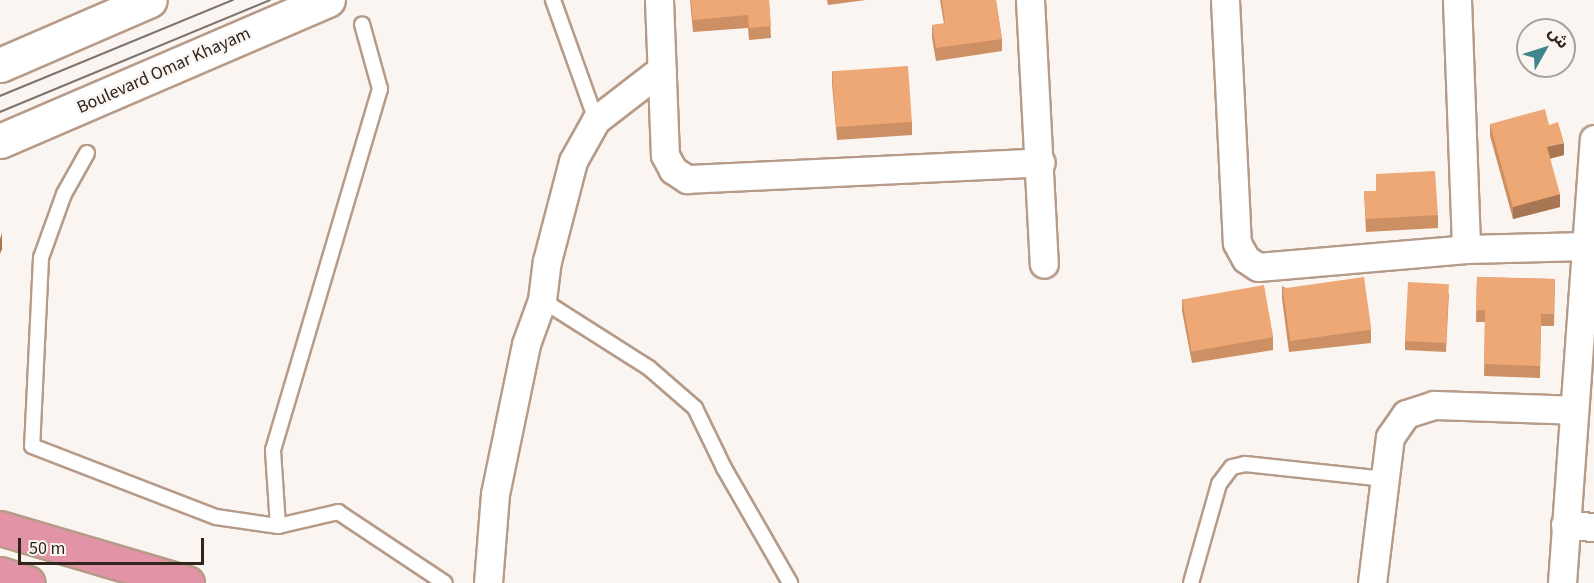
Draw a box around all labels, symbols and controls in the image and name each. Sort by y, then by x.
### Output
north arrow [1516,18,1576,78]
text: ش [1543,22,1574,53]
street label: Boulevard Omar Khayam [74,23,254,119]
scale bar [21,526,207,564]
text: 50 m [29,536,65,561]

